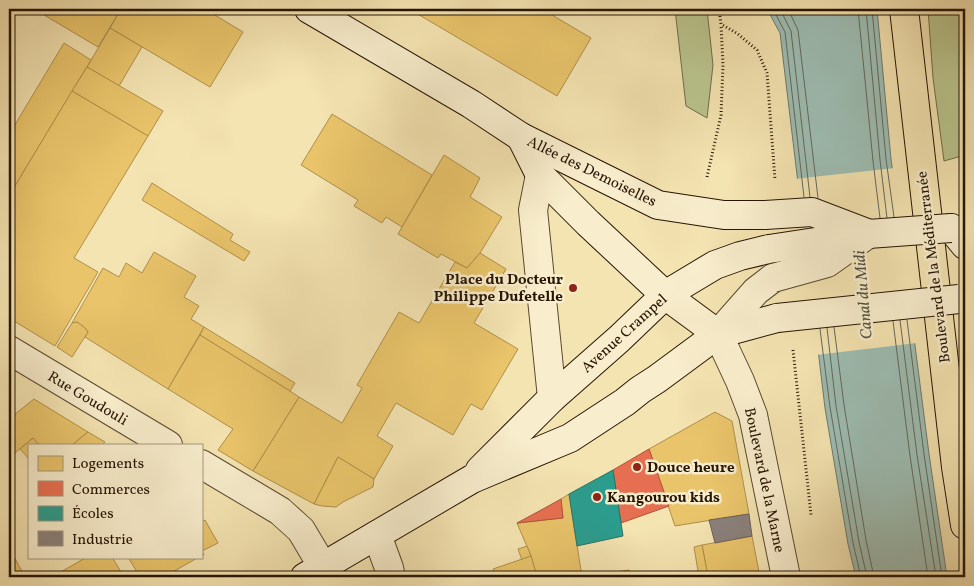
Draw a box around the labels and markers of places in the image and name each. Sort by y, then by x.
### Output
place label: Place du Docteur Philippe Dufetelle [434,270,563,308]
marker: Place du Docteur Philippe Dufetelle [567,282,579,294]
place label: Douce heure [647,458,735,479]
marker: Douce heure [631,461,643,473]
place label: Kangourou kids [607,488,720,509]
marker: Kangourou kids [591,491,603,503]

